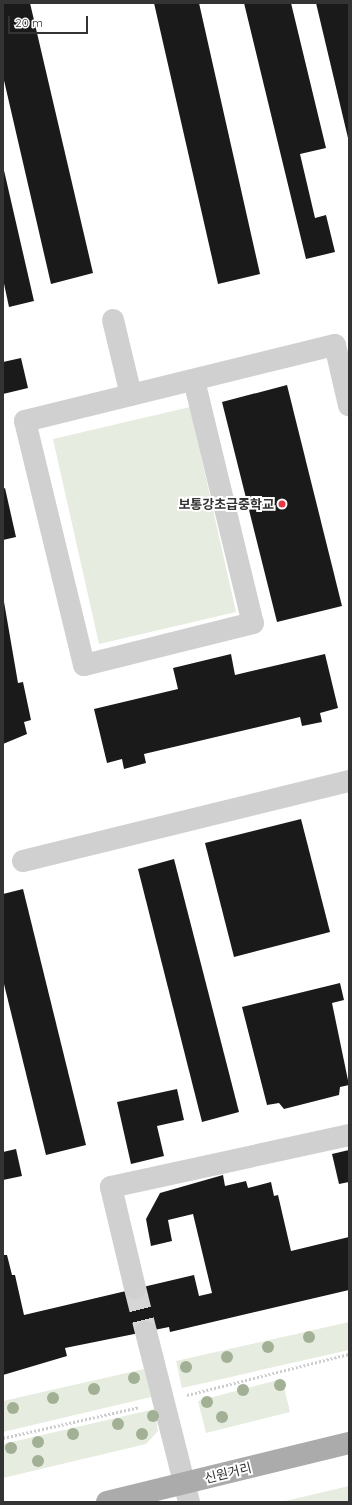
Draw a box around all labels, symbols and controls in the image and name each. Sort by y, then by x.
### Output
scale bar [10,8,90,34]
text: 20 m [15,15,43,30]
place label: 보통강초급중학교 [178,496,274,512]
marker: 보통강초급중학교 [277,499,287,509]
street label: 신원거리 [203,1460,253,1486]

